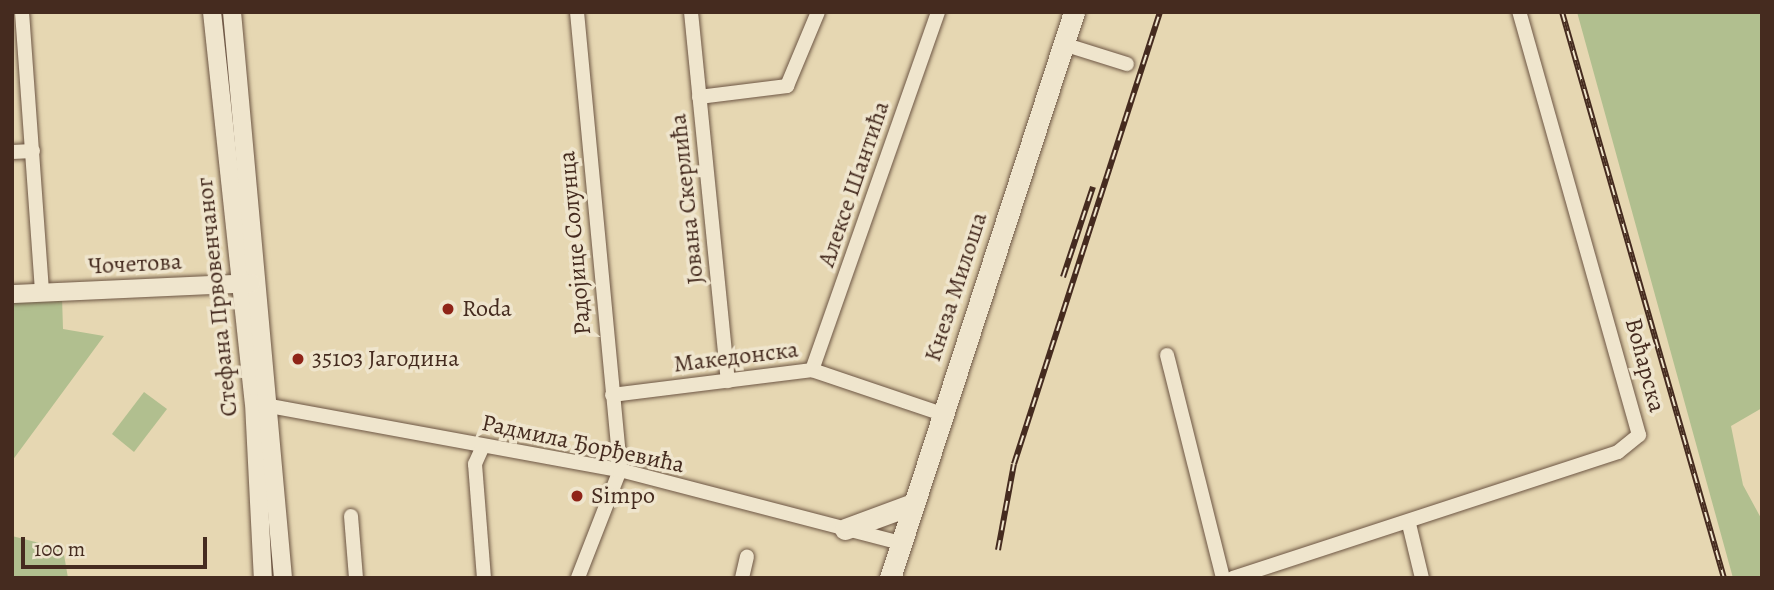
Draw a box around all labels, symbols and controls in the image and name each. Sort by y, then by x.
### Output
street label: Алексе Шантића [812,97,896,271]
street label: Јована Скерлића [664,112,710,286]
street label: Радојице Солунца [553,150,597,336]
street label: Стефана Првовенчаног [190,176,244,418]
street label: Кнеза Милоша [918,209,994,365]
street label: Чочетова [87,247,183,281]
place label: Roda [462,295,512,323]
marker: Roda [440,301,456,317]
street label: Воћарска [1619,315,1671,415]
street label: Македонска [672,335,800,379]
place label: 35103 Јагодина [312,345,459,373]
marker: 35103 Јагодина [290,351,306,367]
street label: Радмила Ђорђевића [479,408,687,480]
place label: Simpo [591,482,655,510]
marker: Simpo [569,488,585,504]
scale bar [24,524,210,568]
text: 100 m [34,535,85,563]

